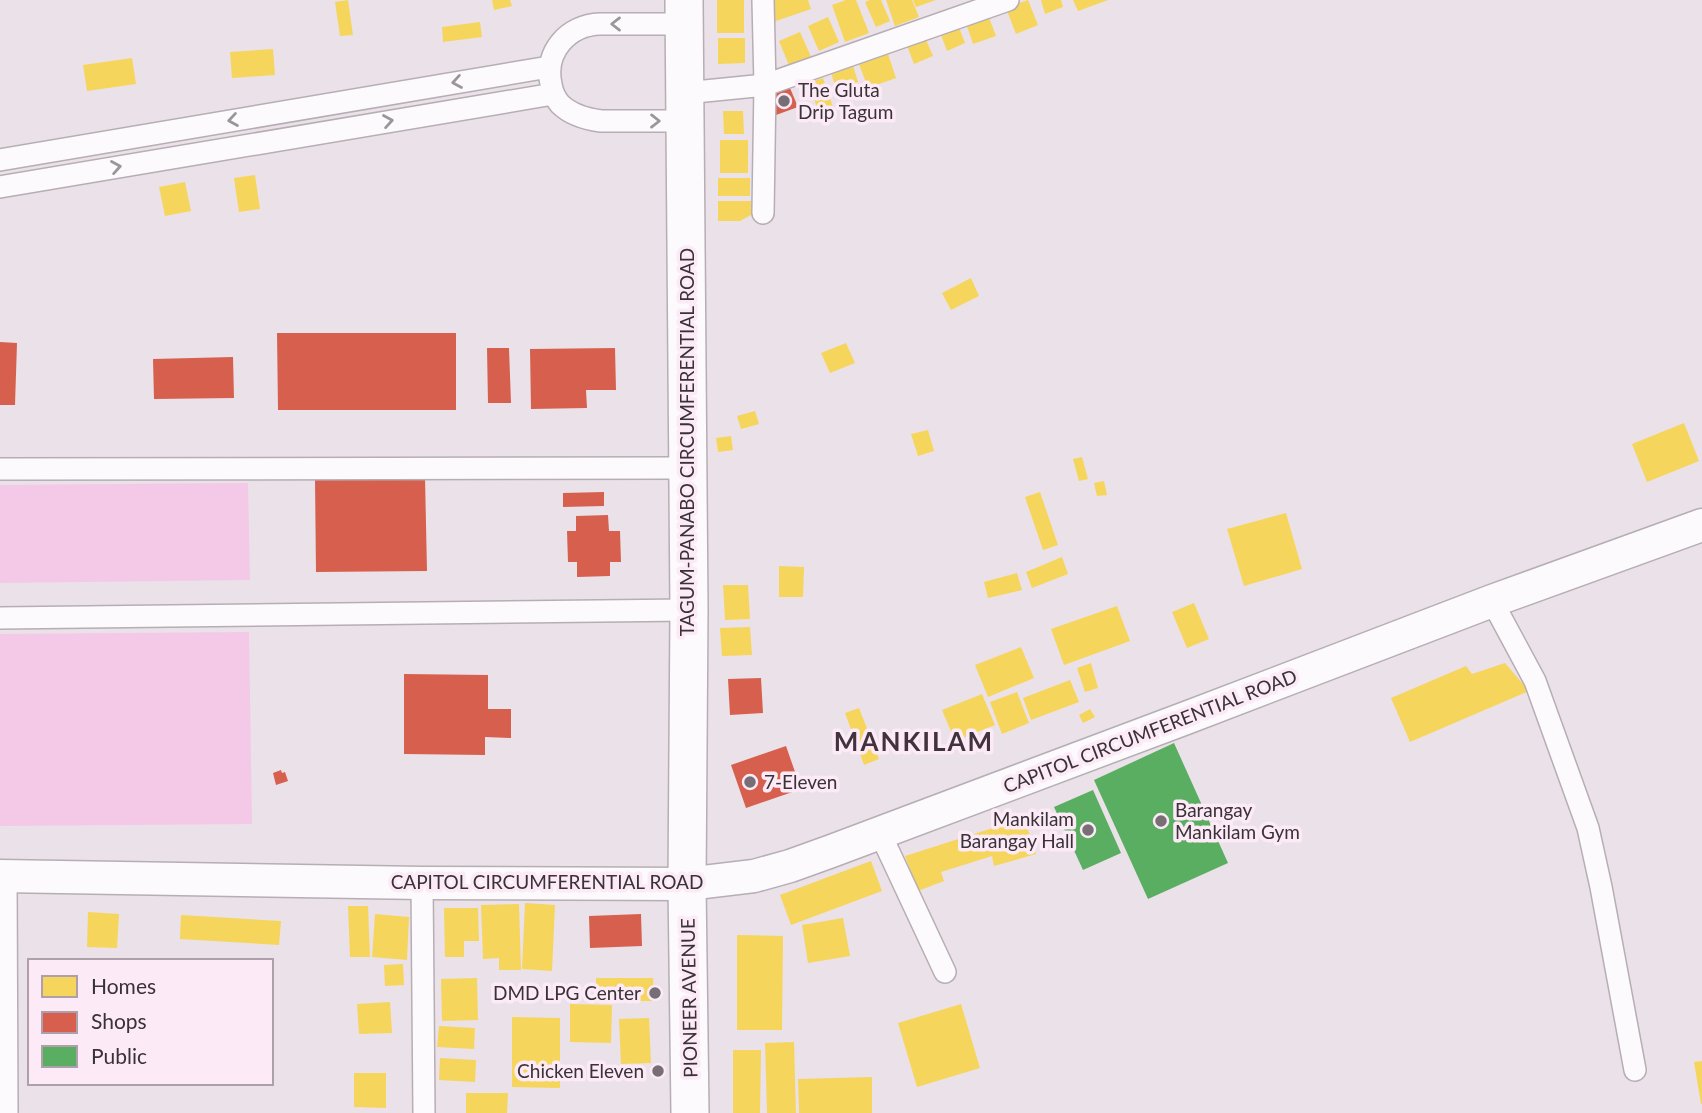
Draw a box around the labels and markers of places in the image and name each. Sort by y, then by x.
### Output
place label: The Gluta Drip Tagum [798,78,893,123]
marker: The Gluta Drip Tagum [776,93,792,109]
place label: 7-Eleven [764,770,837,793]
marker: 7-Eleven [742,774,758,790]
place label: Barangay Mankilam Gym [1175,798,1300,843]
place label: Mankilam Barangay Hall [960,807,1074,852]
marker: Barangay Mankilam Gym [1153,813,1169,829]
marker: Mankilam Barangay Hall [1080,822,1096,838]
place label: DMD LPG Center [493,981,641,1004]
marker: DMD LPG Center [647,985,663,1001]
place label: Chicken Eleven [517,1059,644,1082]
marker: Chicken Eleven [650,1063,666,1079]

